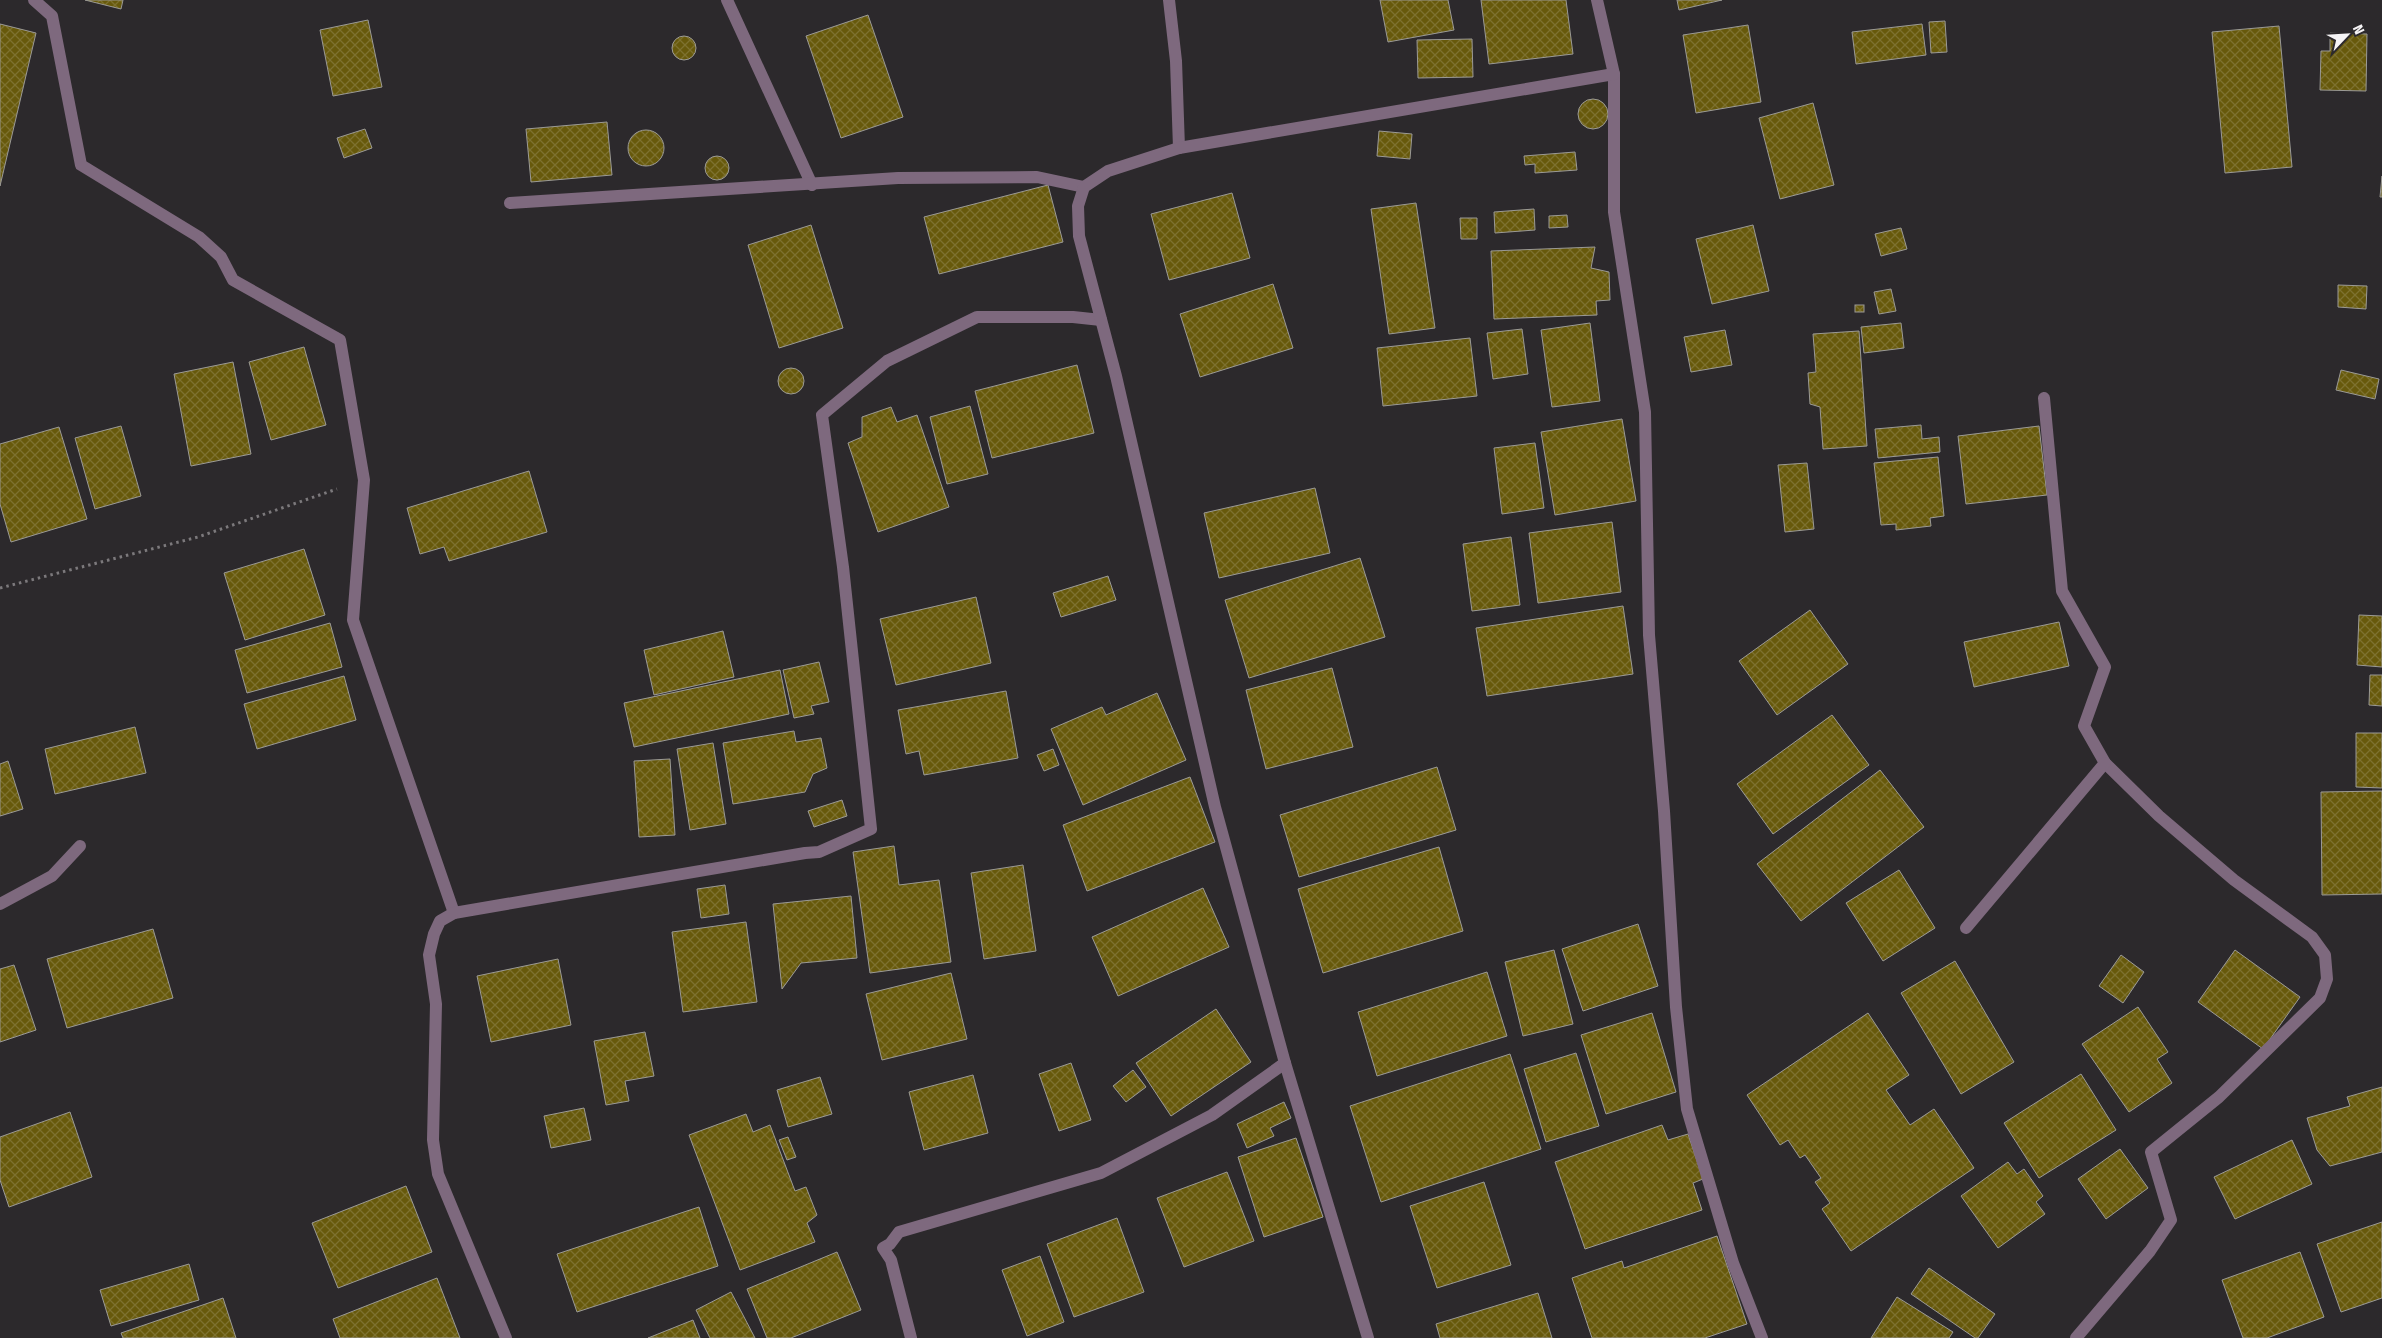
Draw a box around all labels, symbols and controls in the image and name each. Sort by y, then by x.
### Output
north arrow [2322,10,2372,60]
text: N [2349,22,2368,37]

